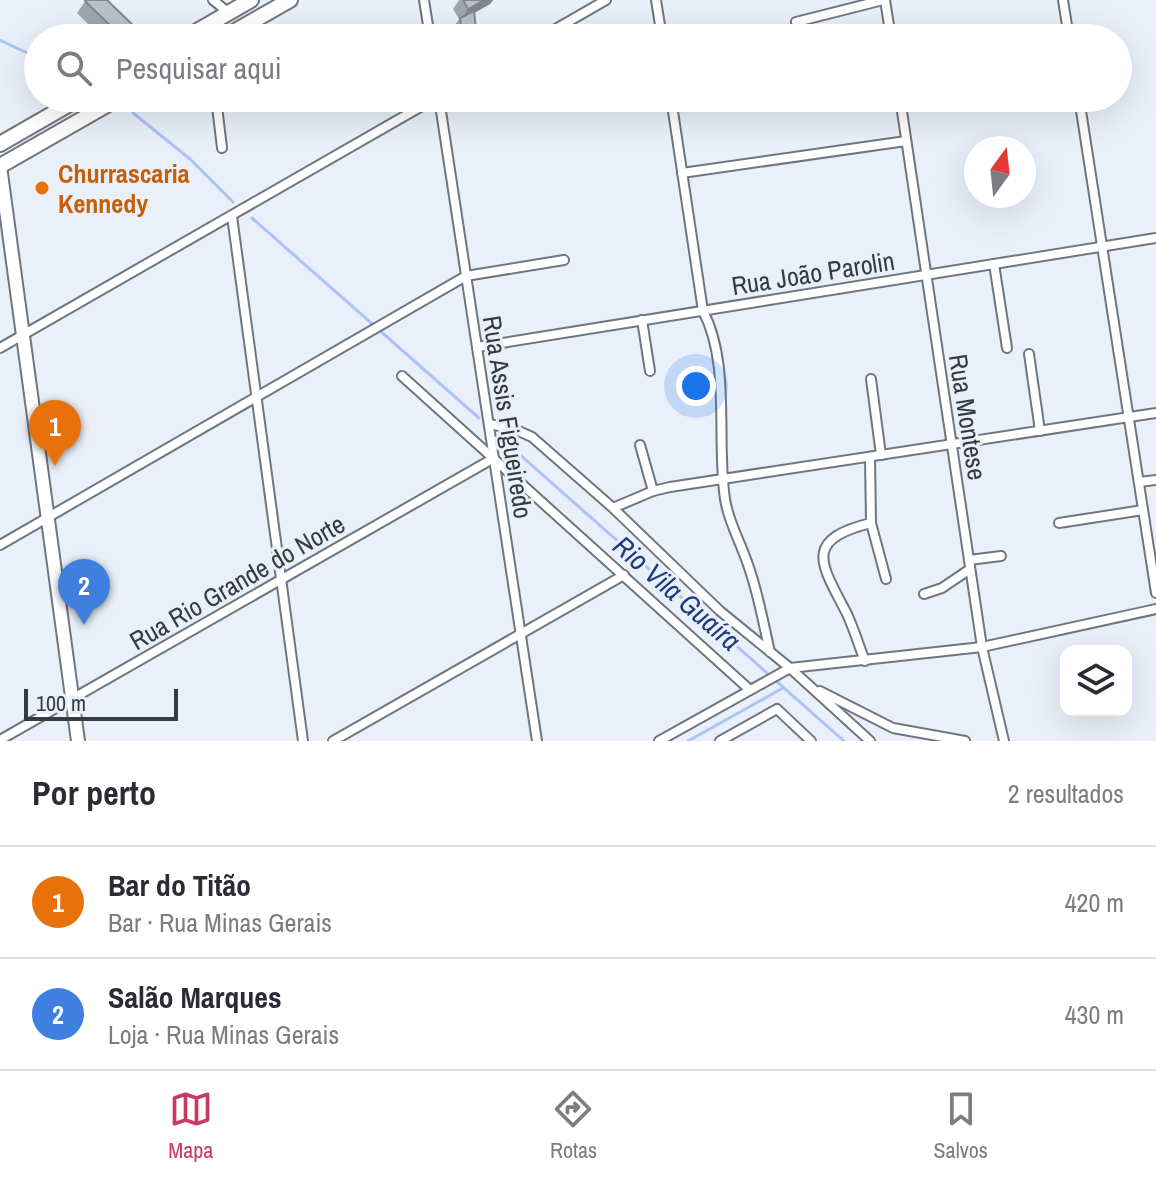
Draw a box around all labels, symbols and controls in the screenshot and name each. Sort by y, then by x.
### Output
search box [24,24,1132,112]
icon: search [52,46,96,90]
text: Pesquisar aqui [116,48,281,88]
north arrow [964,136,1036,208]
place label: Churrascaria Kennedy [58,156,190,221]
marker: Churrascaria Kennedy [33,179,51,197]
street label: Rua João Parolin [729,243,897,303]
street label: Rua Assis Figueiredo [475,313,541,521]
street label: Rua Montese [941,352,995,482]
your location [676,366,716,406]
pin: 1 [29,400,81,466]
street label: Rua Rio Grande do Norte [123,506,351,658]
water label: Rio Vila Guaíra [605,527,749,659]
pin: 2 [58,559,110,625]
map controls [1060,645,1132,717]
button: layers [1060,645,1132,717]
scale bar [24,685,178,721]
text: 100 m [36,688,86,718]
text: Por perto [32,770,156,816]
text: 2 resultados [1008,776,1124,811]
text: Bar do Titão [108,865,251,905]
text: 1 [52,885,64,920]
text: 420 m [1065,885,1124,920]
text: Bar · Rua Minas Gerais [108,905,332,940]
text: Salão Marques [108,977,282,1017]
text: 2 [52,997,64,1032]
text: 430 m [1065,997,1124,1032]
text: Loja · Rua Minas Gerais [108,1017,339,1052]
tab: Mapa [168,1087,213,1165]
tab: Rotas [550,1087,597,1165]
tab: Salvos [934,1087,988,1165]

